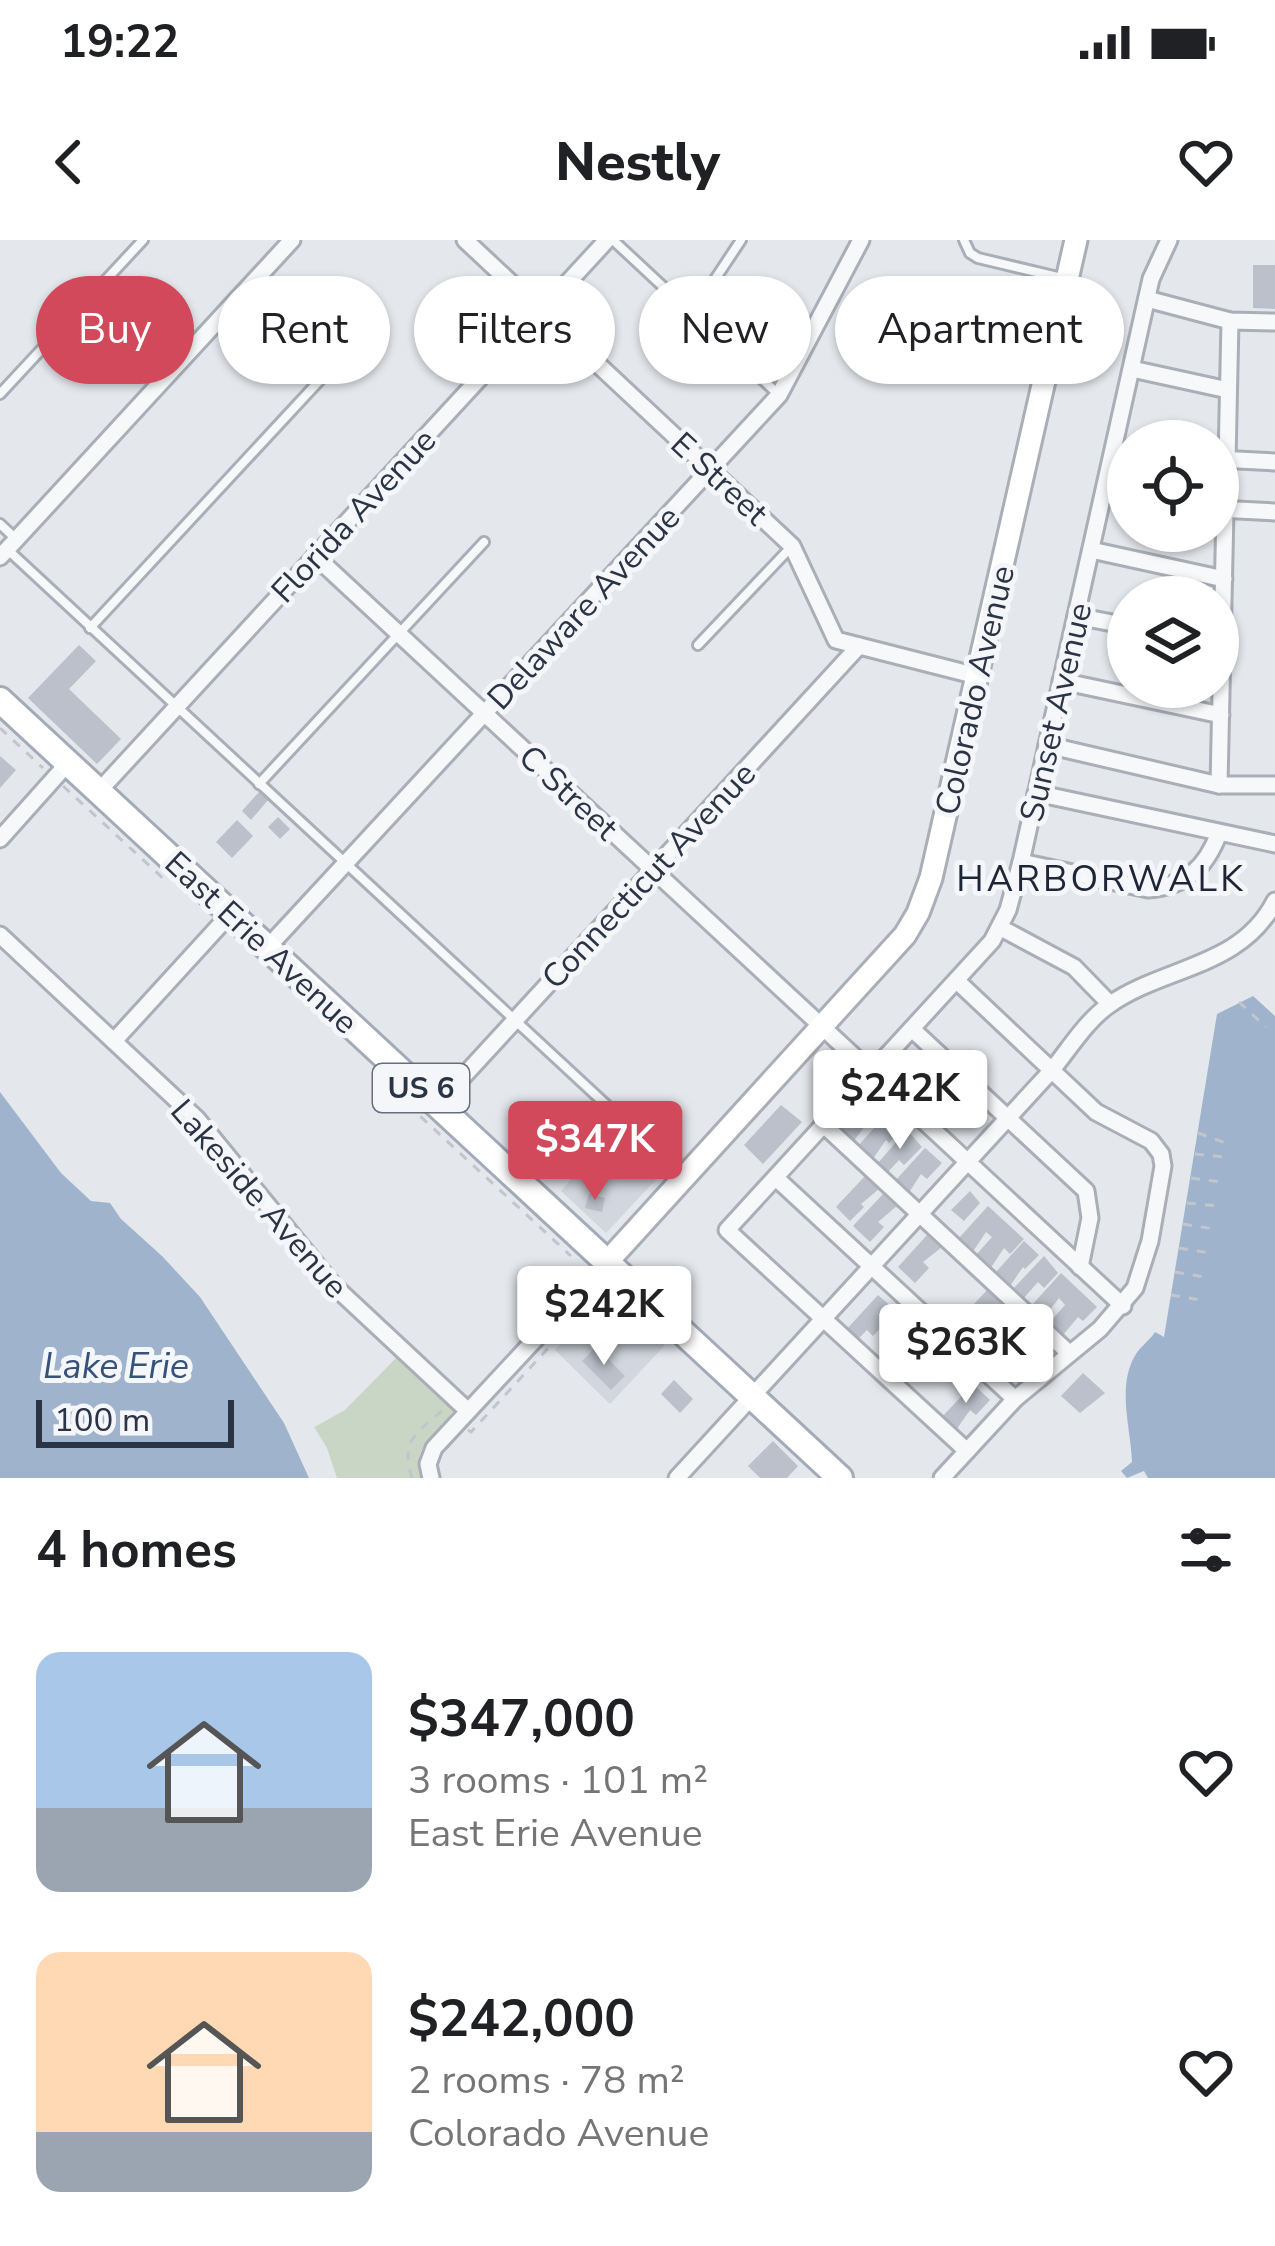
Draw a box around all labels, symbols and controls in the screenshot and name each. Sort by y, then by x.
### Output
text: 19:22 [60,12,179,73]
text: Nestly [555,125,720,199]
icon: back [36,129,102,195]
icon: heart [1173,129,1239,195]
chip: Buy [36,276,194,384]
chip: Rent [218,276,390,384]
chip: Filters [414,276,615,384]
chip: New [639,276,811,384]
chip: Apartment [835,276,1124,384]
street label: Florida Avenue [262,419,447,613]
map controls [1107,420,1239,708]
button: locate [1107,420,1239,552]
street label: E Street [661,422,778,536]
street label: Delaware Avenue [478,496,691,720]
street label: Colorado Avenue [925,561,1026,820]
button: layers [1107,576,1239,708]
street label: Sunset Avenue [1009,598,1104,826]
street label: C Street [508,735,628,851]
street label: Connecticut Avenue [532,753,766,999]
street label: East Erie Avenue [154,842,367,1045]
district label: HARBORWALK [956,855,1246,904]
pin: $242K [816,1050,984,1152]
text: $242K [840,1062,960,1115]
road number: US 6 [373,1064,469,1112]
street label: Lakeside Avenue [160,1090,358,1308]
pin: $347K [511,1101,679,1203]
text: $347K [535,1113,655,1166]
pin: $242K [520,1266,688,1368]
text: $242K [544,1278,664,1331]
pin: $263K [882,1304,1050,1406]
text: $263K [906,1316,1026,1369]
water label: Lake Erie [43,1342,189,1391]
scale bar [36,1394,234,1447]
text: 100 m [54,1398,150,1443]
text: 4 homes [36,1515,237,1585]
icon: filters [1173,1517,1239,1583]
text: $347,000 [408,1684,635,1754]
icon: home [132,1700,276,1844]
icon: heart [1173,1739,1239,1805]
text: 3 rooms · 101 m² [408,1754,708,1807]
text: East Erie Avenue [408,1807,703,1860]
text: $242,000 [408,1984,635,2054]
icon: home [132,2000,276,2144]
icon: heart [1173,2039,1239,2105]
text: 2 rooms · 78 m² [408,2054,685,2107]
text: Colorado Avenue [408,2107,709,2160]

